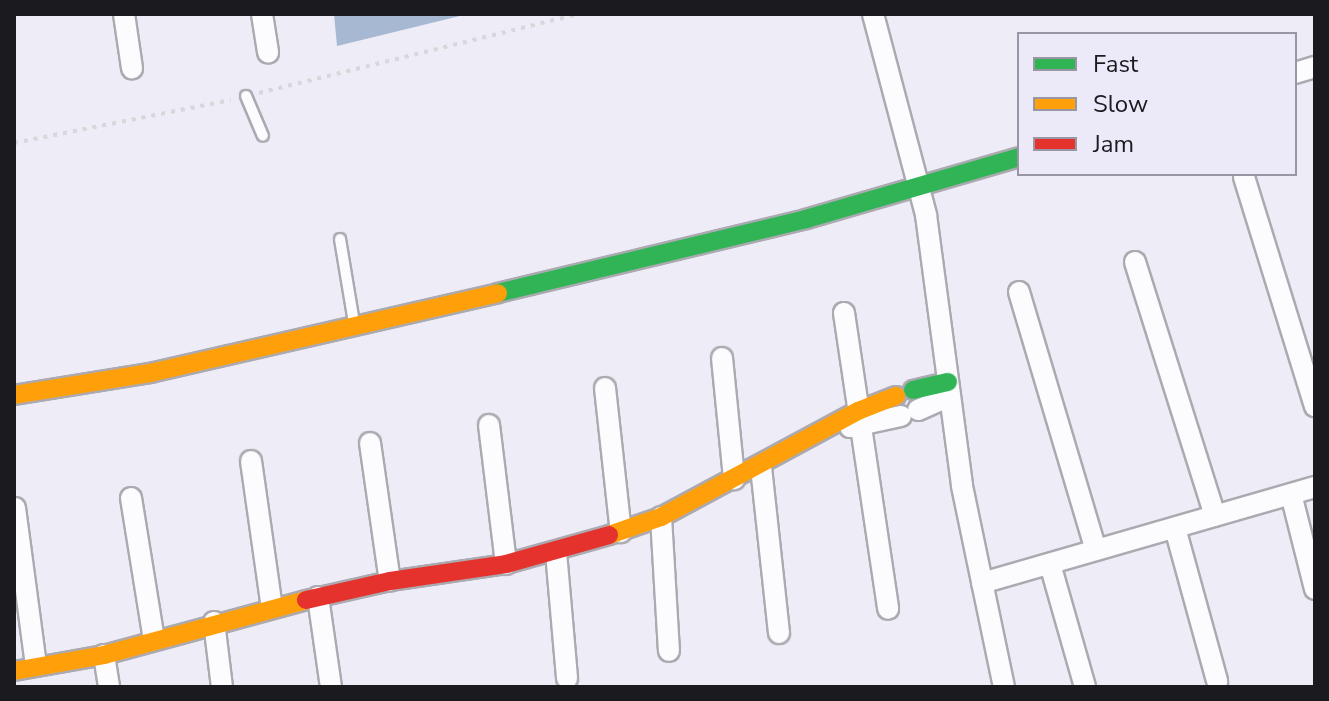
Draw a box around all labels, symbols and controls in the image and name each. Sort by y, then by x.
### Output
legend [1017,32,1297,176]
text: Fast [1093,48,1138,80]
text: Slow [1093,88,1148,120]
text: Jam [1093,128,1134,160]

